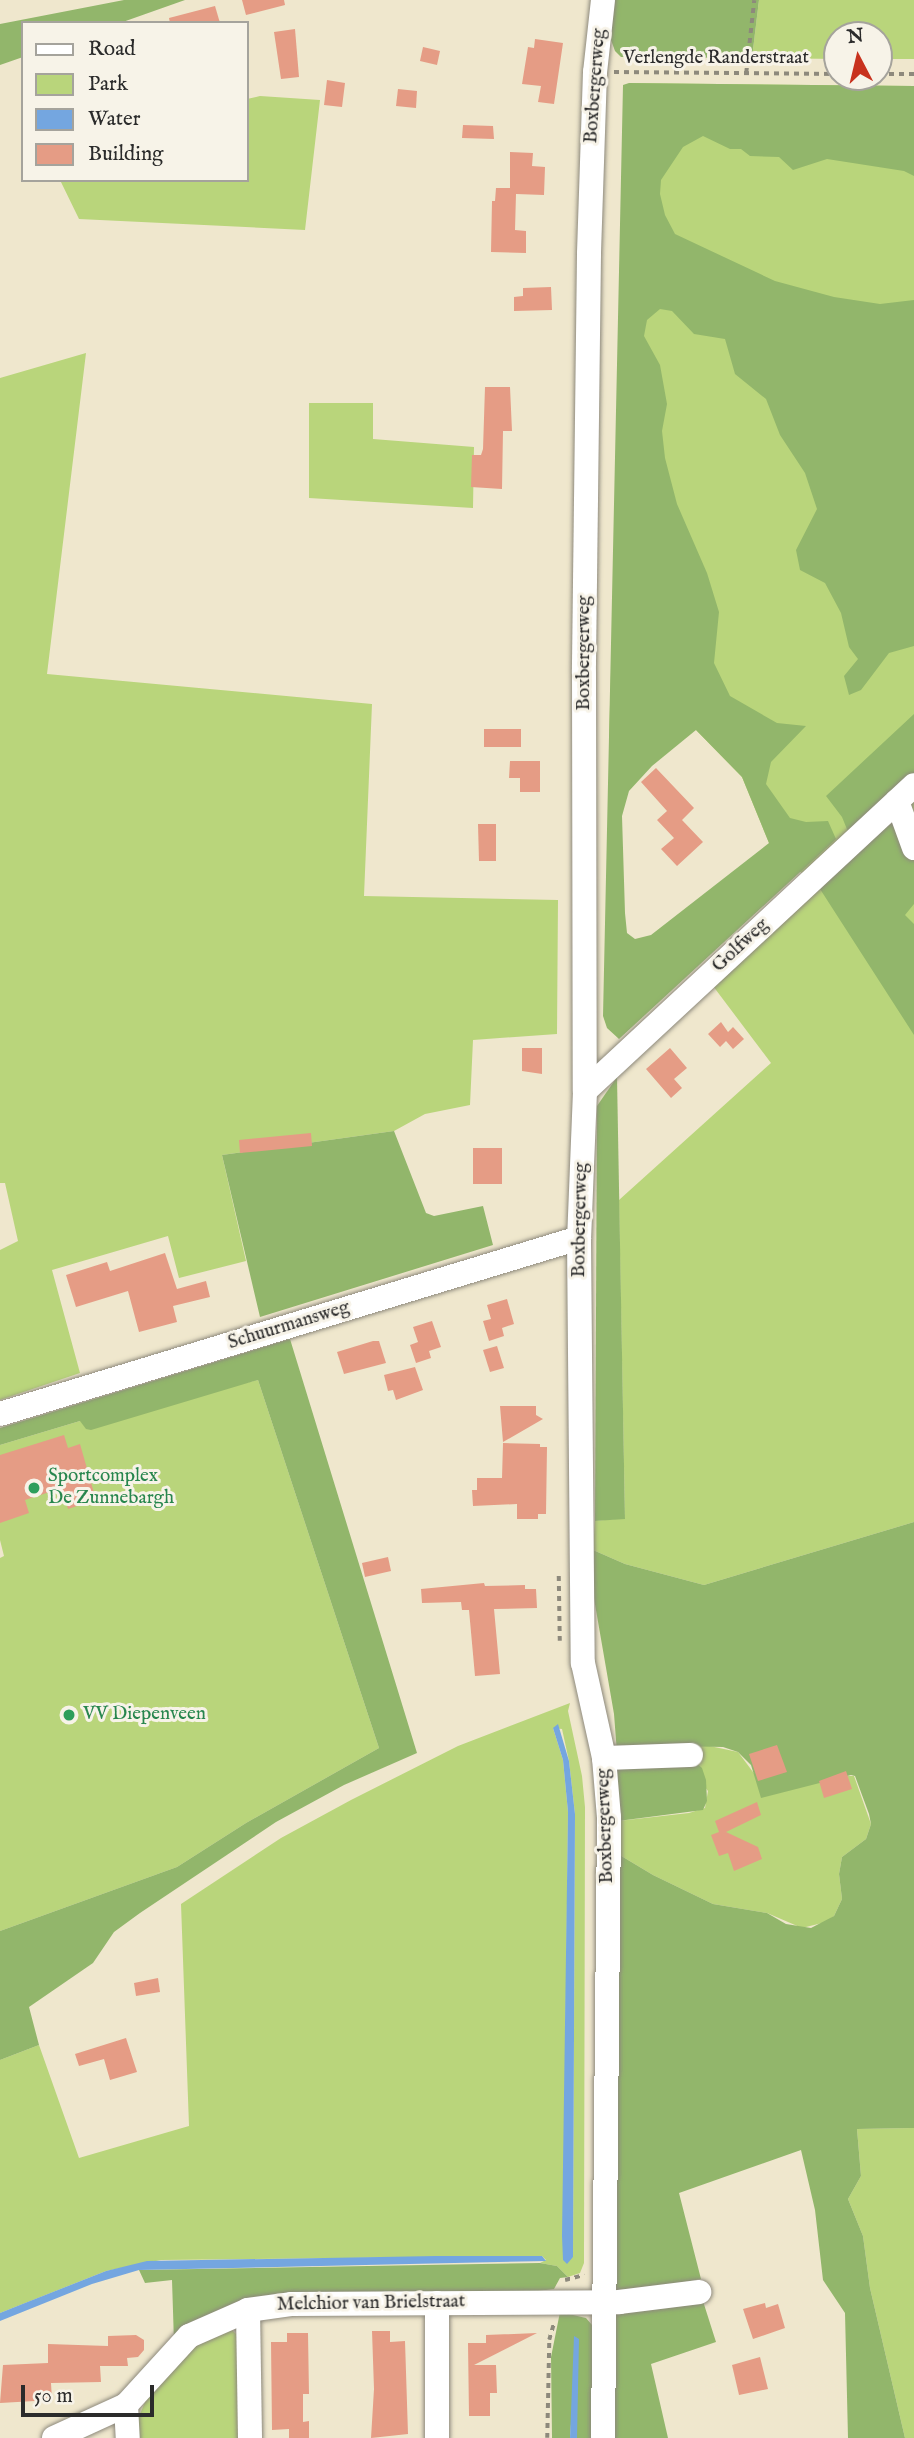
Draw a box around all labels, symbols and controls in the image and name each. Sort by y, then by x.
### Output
legend [21,21,248,182]
north arrow [823,21,893,91]
text: N [846,24,865,50]
street label: Boxbergerweg [581,28,611,144]
text: Road [88,36,135,63]
street label: Verlengde Randerstraat [623,48,809,70]
text: Park [88,71,128,98]
text: Water [88,106,140,133]
text: Building [88,141,163,168]
street label: Boxbergerweg [574,595,596,711]
street label: Golfweg [708,914,774,978]
street label: Boxbergerweg [569,1162,593,1278]
street label: Schuurmansweg [226,1297,352,1355]
place label: Sportcomplex De Zunnebargh [48,1466,174,1510]
marker: Sportcomplex De Zunnebargh [26,1480,42,1496]
place label: VV Diepenveen [83,1704,206,1726]
marker: VV Diepenveen [61,1707,77,1723]
street label: Boxbergerweg [593,1768,619,1884]
street label: Melchior van Brielstraat [277,2291,465,2317]
scale bar [24,2372,158,2416]
text: 50 m [34,2383,73,2410]

